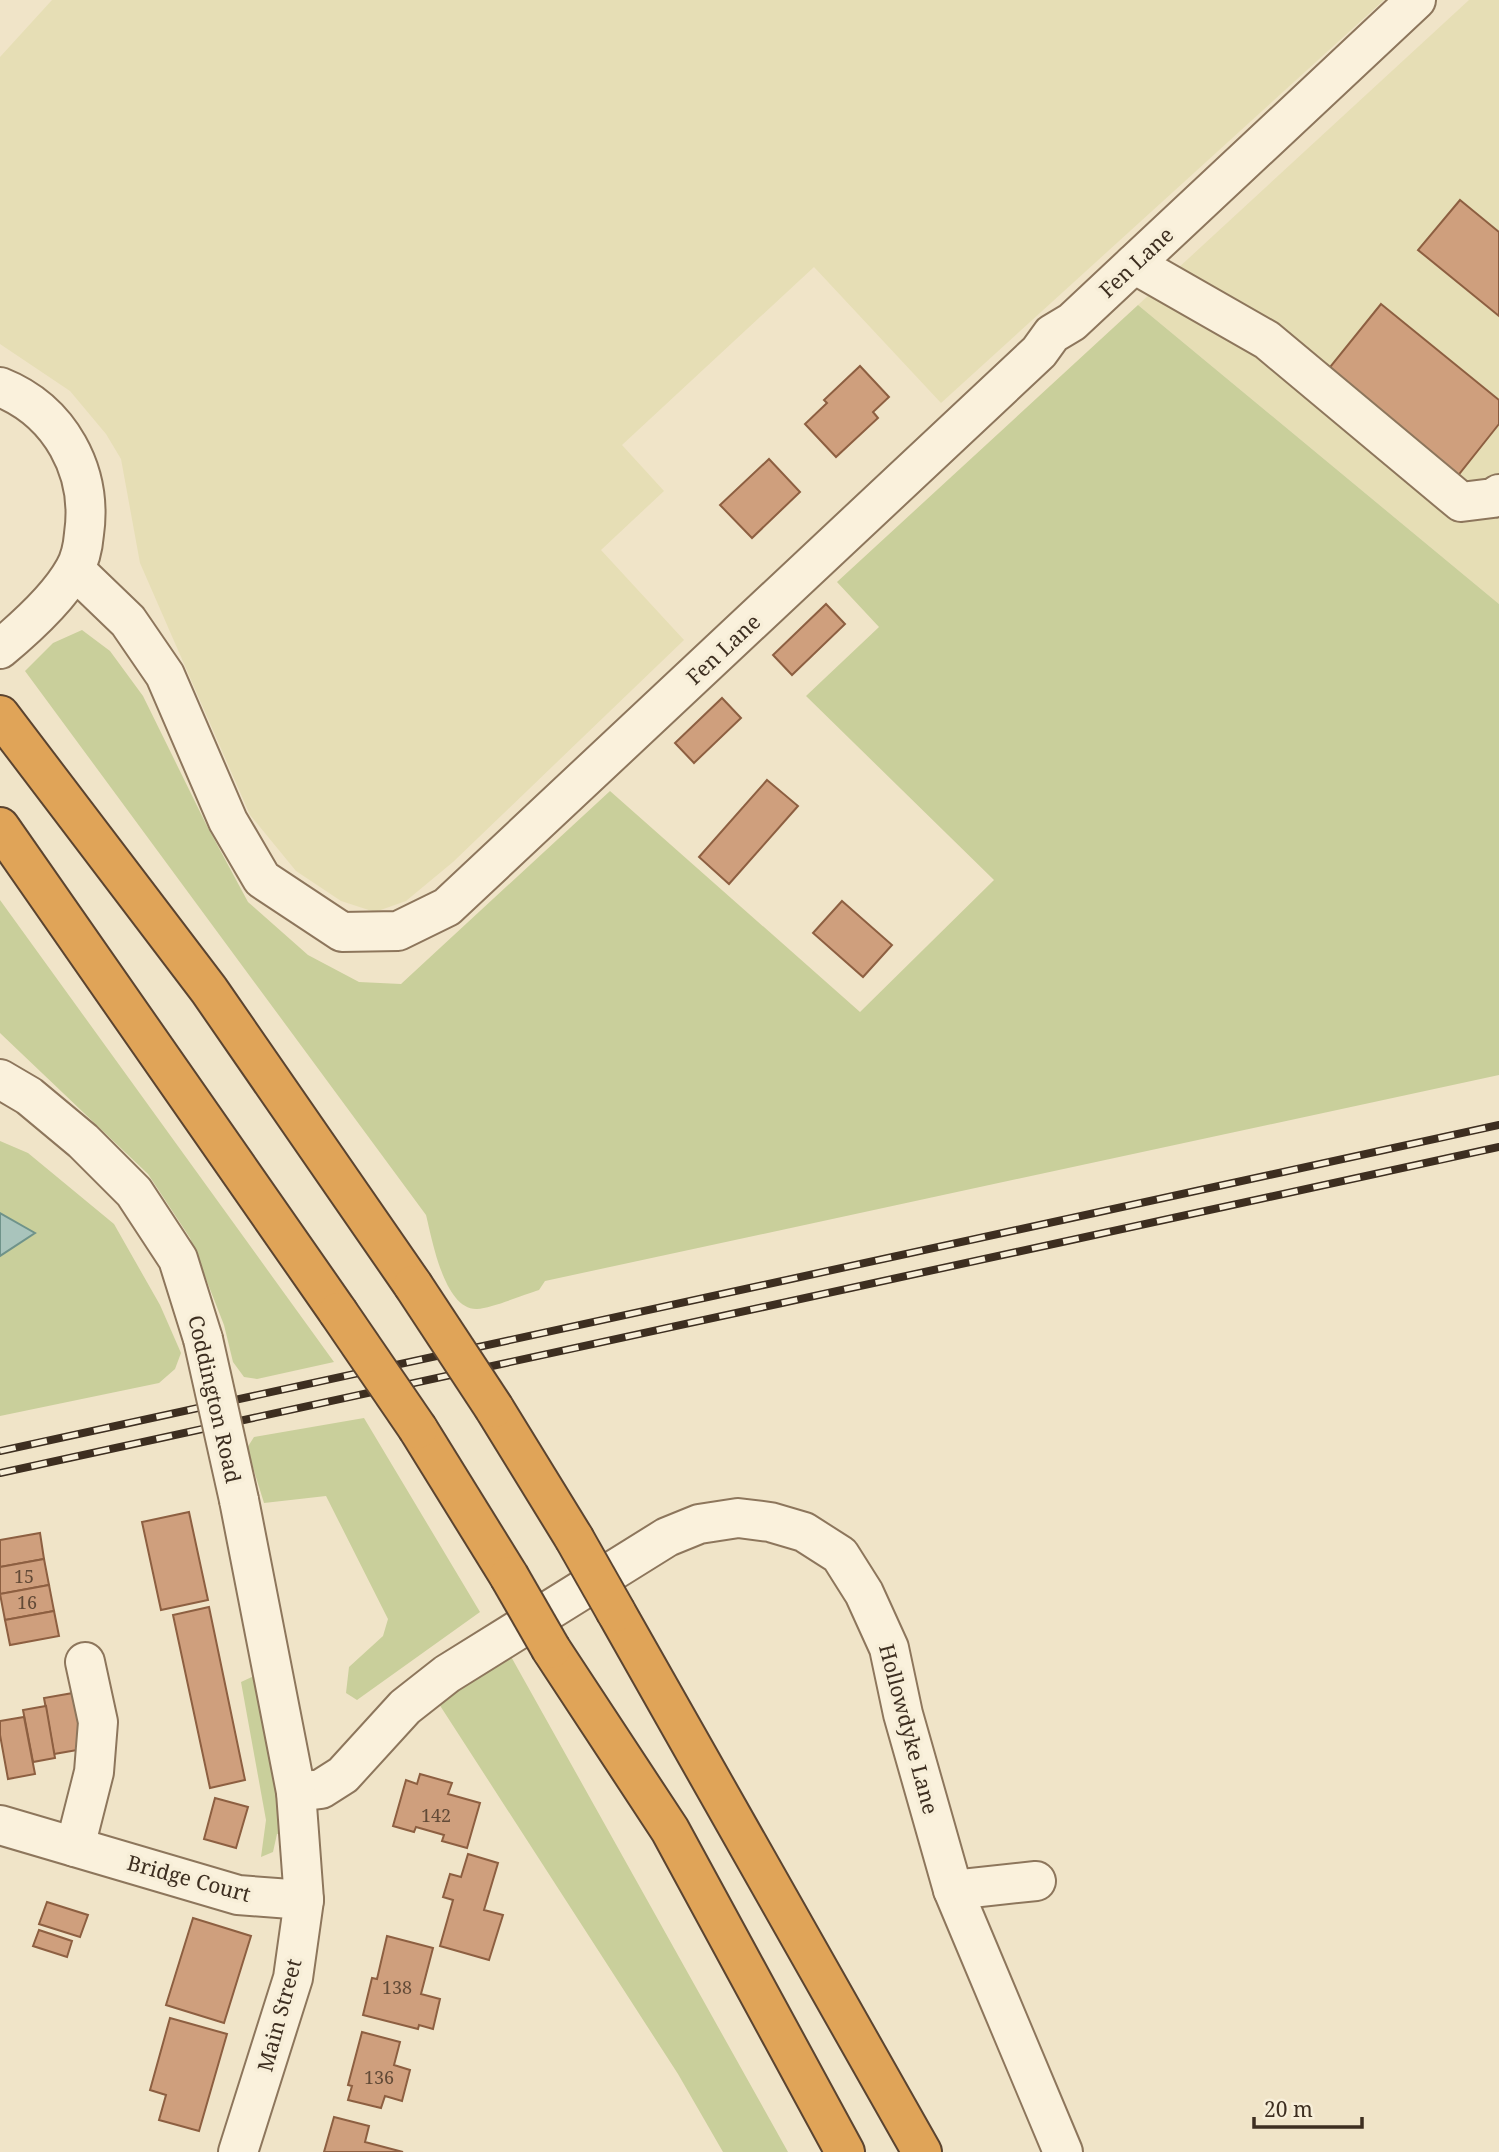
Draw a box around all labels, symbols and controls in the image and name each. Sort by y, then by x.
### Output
street label: Fen Lane [1093,221,1179,303]
street label: Fen Lane [680,608,766,690]
street label: Coddington Road [182,1312,248,1486]
house number: 15 [14,1564,34,1588]
house number: 16 [17,1590,37,1614]
street label: Hollowdyke Lane [873,1641,945,1817]
house number: 142 [421,1803,451,1827]
street label: Bridge Court [124,1848,254,1908]
street label: Main Street [250,1955,308,2075]
house number: 138 [382,1975,412,1999]
house number: 136 [364,2065,394,2089]
scale bar [1254,2086,1362,2130]
text: 20 m [1264,2095,1313,2123]

